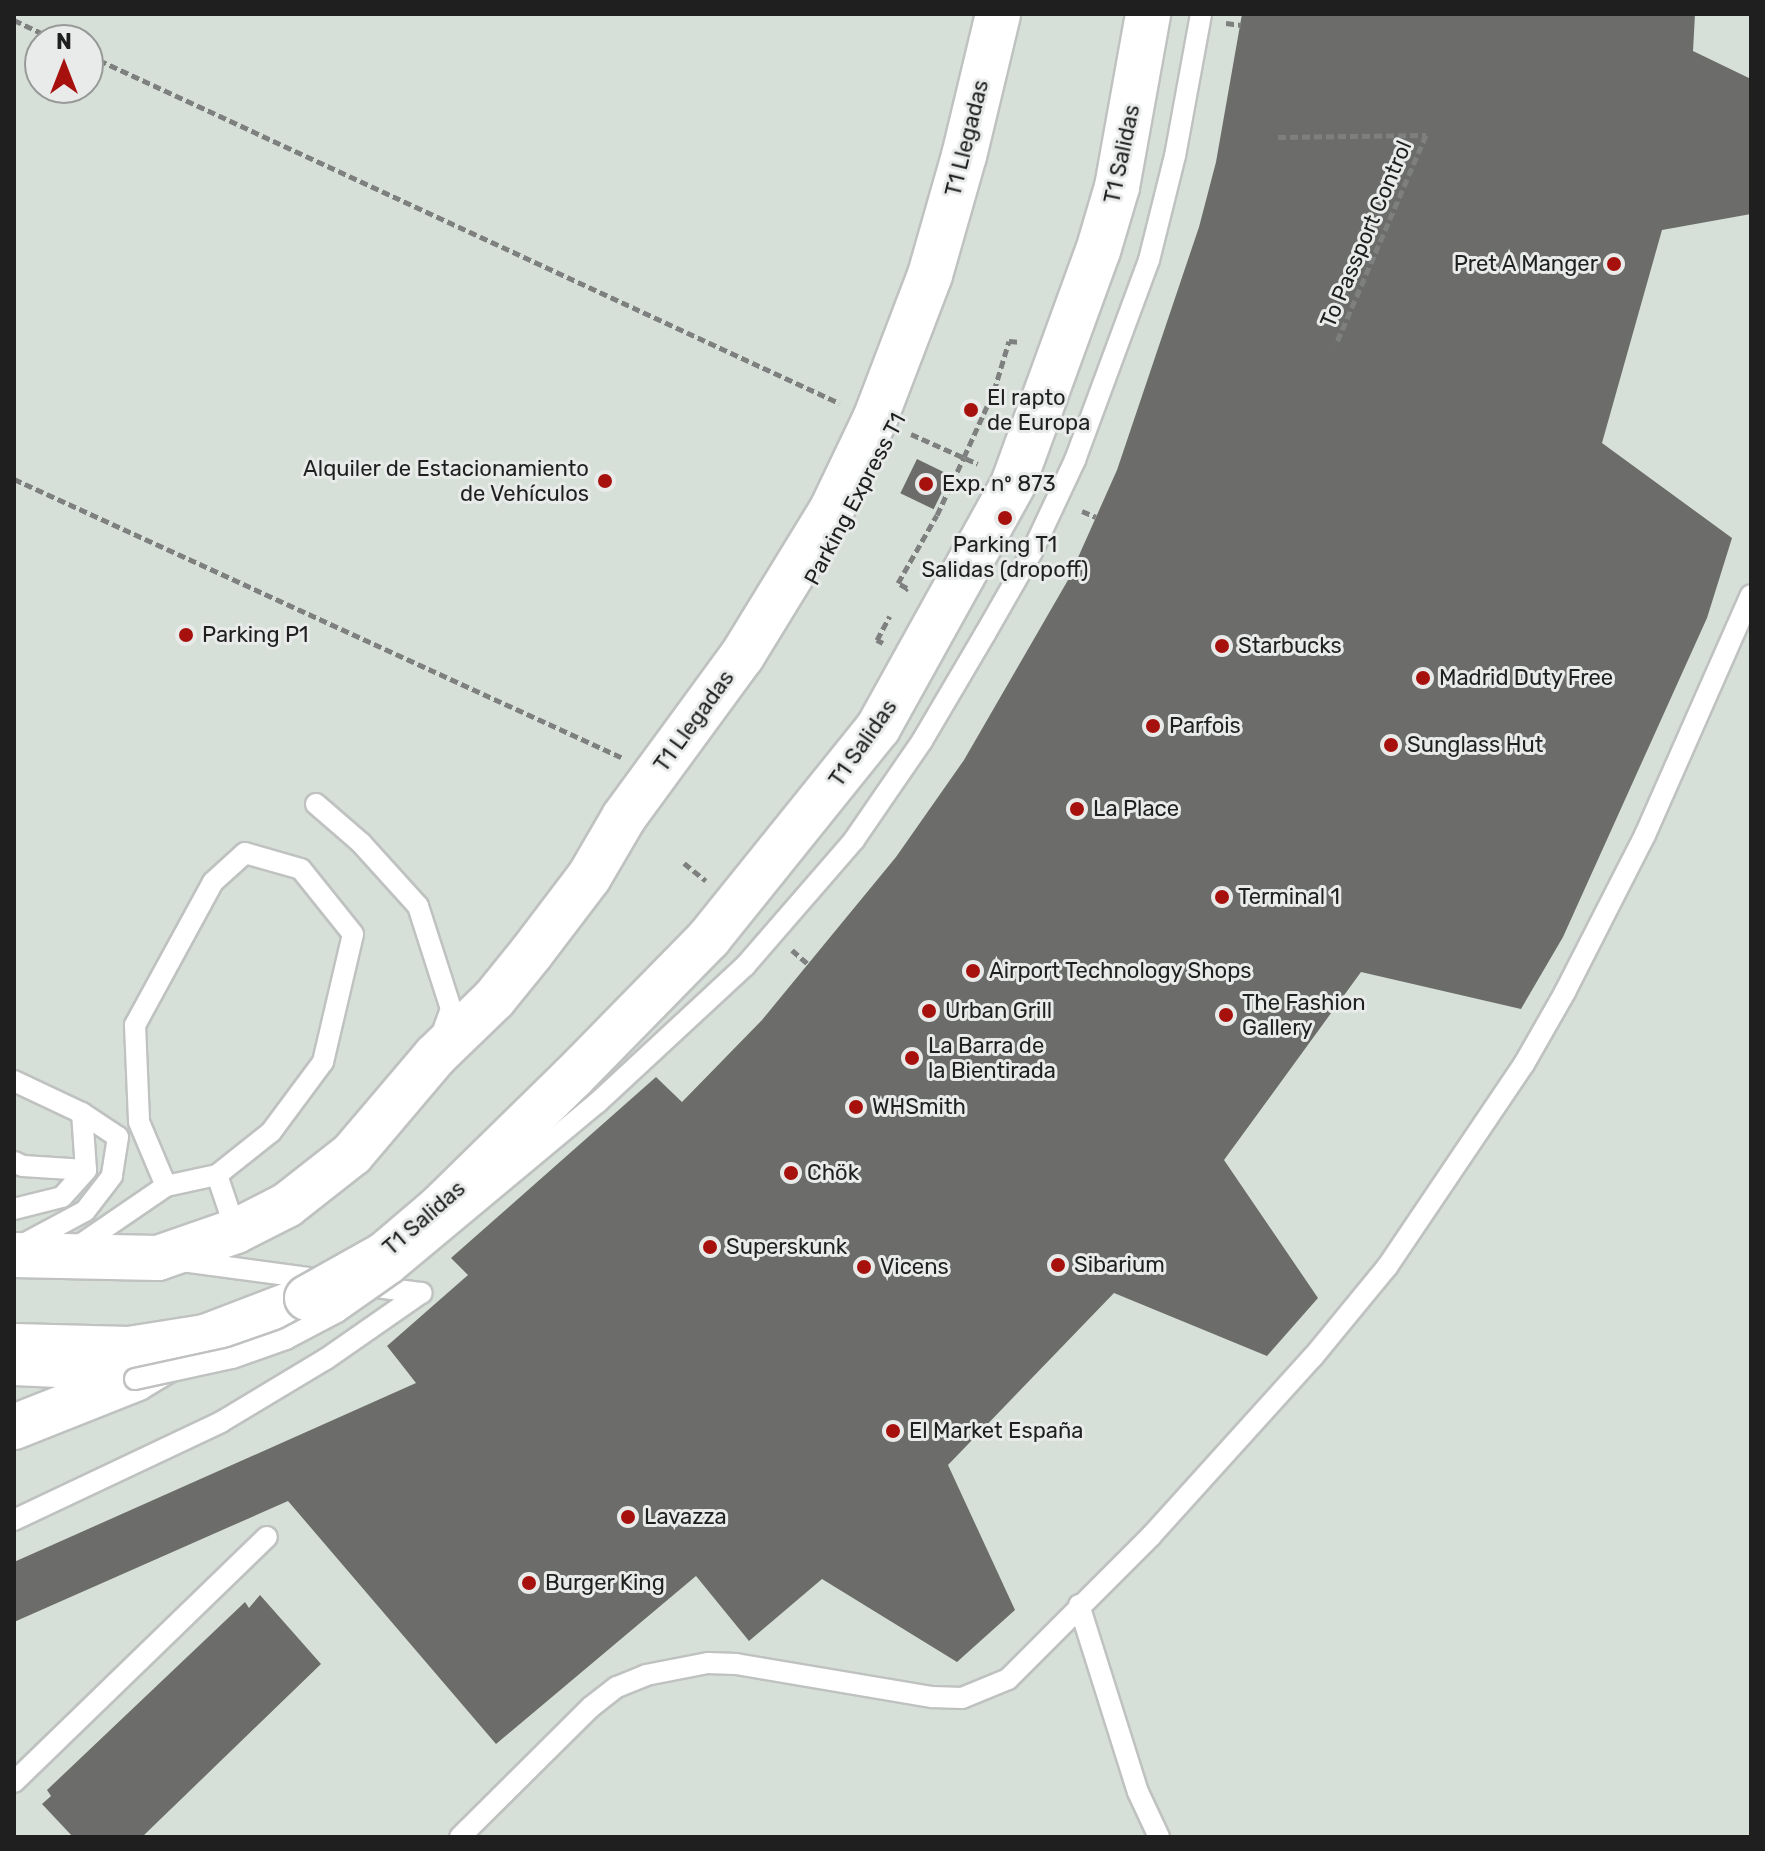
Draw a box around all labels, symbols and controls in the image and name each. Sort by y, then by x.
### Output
north arrow [24,24,104,104]
text: N [56,28,72,55]
street label: T1 Llegadas [940,77,994,199]
street label: T1 Salidas [1099,102,1145,206]
street label: To Passport Control [1315,137,1417,331]
place label: Pret A Manger [1453,251,1598,277]
marker: Pret A Manger [1605,255,1623,273]
place label: El rapto de Europa [987,384,1090,436]
marker: El rapto de Europa [962,401,980,419]
street label: Parking Express T1 [798,408,912,590]
place label: Alquiler de Estacionamiento de Vehículos [303,455,589,506]
place label: Exp. nº 873 [942,471,1056,497]
marker: Alquiler de Estacionamiento de Vehículos [596,472,614,490]
marker: Exp. nº 873 [917,475,935,493]
marker: Parking T1 Salidas (dropoff) [996,509,1014,527]
place label: Parking T1 Salidas (dropoff) [921,531,1089,582]
place label: Parking P1 [202,622,308,648]
marker: Parking P1 [177,626,195,644]
place label: Starbucks [1238,633,1342,659]
marker: Starbucks [1213,637,1231,655]
street label: T1 Llegadas [648,665,740,777]
place label: Madrid Duty Free [1439,665,1614,691]
marker: Madrid Duty Free [1414,669,1432,687]
street label: T1 Salidas [823,694,903,792]
place label: Parfois [1169,713,1241,739]
marker: Parfois [1144,717,1162,735]
place label: Sunglass Hut [1407,732,1543,758]
marker: Sunglass Hut [1382,736,1400,754]
place label: La Place [1093,796,1179,822]
marker: La Place [1068,800,1086,818]
place label: Terminal 1 [1238,884,1340,910]
marker: Terminal 1 [1213,888,1231,906]
place label: Airport Technology Shops [989,958,1253,984]
marker: Airport Technology Shops [964,962,982,980]
place label: The Fashion Gallery [1242,989,1366,1040]
place label: Urban Grill [945,998,1052,1024]
marker: Urban Grill [920,1002,938,1020]
marker: The Fashion Gallery [1217,1006,1235,1024]
place label: La Barra de la Bientirada [928,1032,1056,1084]
marker: La Barra de la Bientirada [903,1049,921,1067]
place label: WHSmith [872,1094,966,1120]
marker: WHSmith [847,1098,865,1116]
place label: Chök [807,1160,859,1186]
marker: Chök [782,1164,800,1182]
street label: T1 Salidas [378,1175,470,1261]
place label: Superskunk [726,1234,847,1260]
marker: Superskunk [701,1238,719,1256]
place label: Sibarium [1074,1252,1165,1278]
place label: Vicens [880,1254,949,1280]
marker: Sibarium [1049,1256,1067,1274]
marker: Vicens [855,1258,873,1276]
place label: El Market España [909,1418,1083,1444]
marker: El Market España [884,1422,902,1440]
place label: Lavazza [644,1504,727,1530]
marker: Lavazza [619,1508,637,1526]
place label: Burger King [545,1570,665,1596]
marker: Burger King [520,1574,538,1592]

